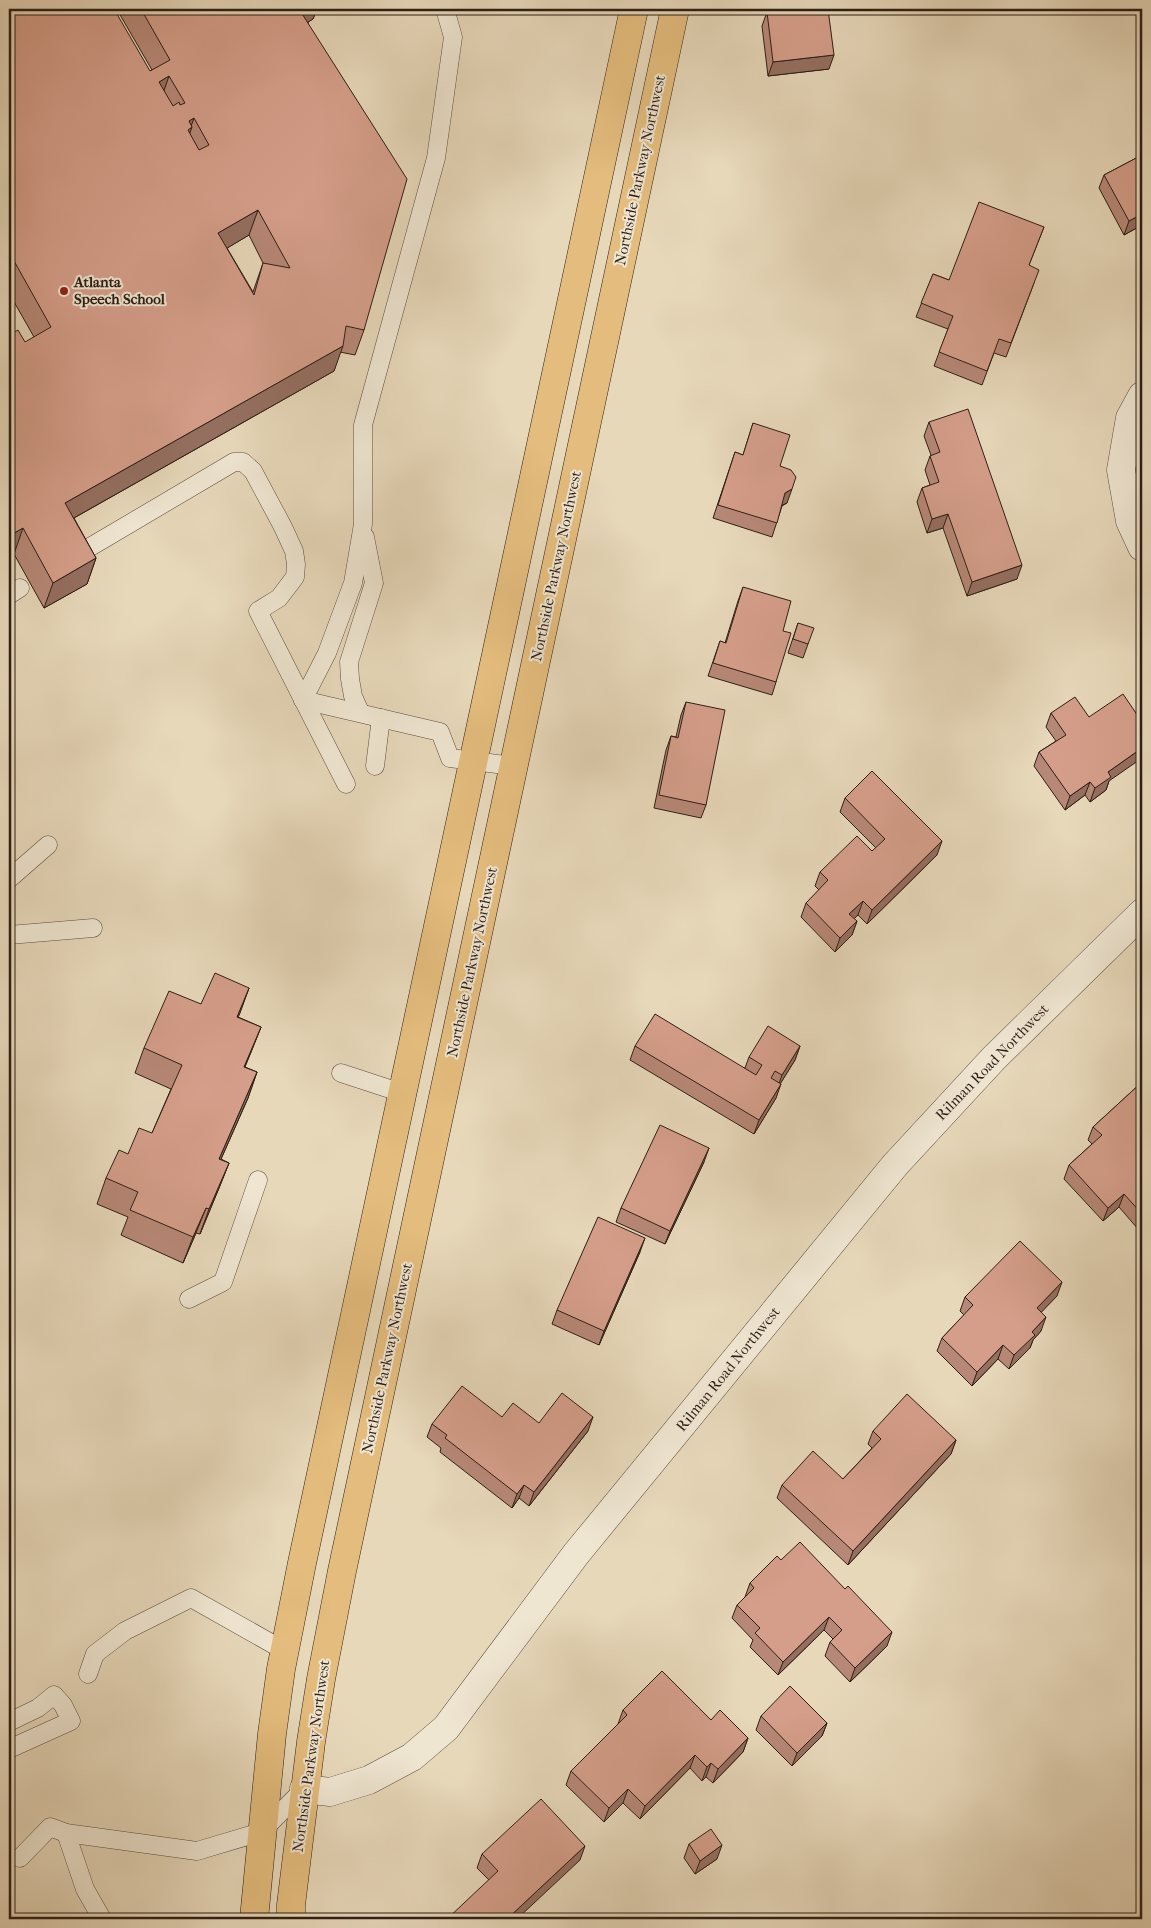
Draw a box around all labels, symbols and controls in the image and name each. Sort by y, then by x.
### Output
street label: Northside Parkway Northwest [611,73,669,267]
place label: Atlanta Speech School [73,273,166,308]
marker: Atlanta Speech School [58,285,70,297]
street label: Northside Parkway Northwest [527,469,585,663]
street label: Northside Parkway Northwest [443,865,501,1059]
street label: Rilman Road Northwest [932,999,1053,1124]
street label: Northside Parkway Northwest [358,1261,416,1455]
street label: Rilman Road Northwest [672,1303,784,1435]
street label: Northside Parkway Northwest [289,1658,333,1853]

